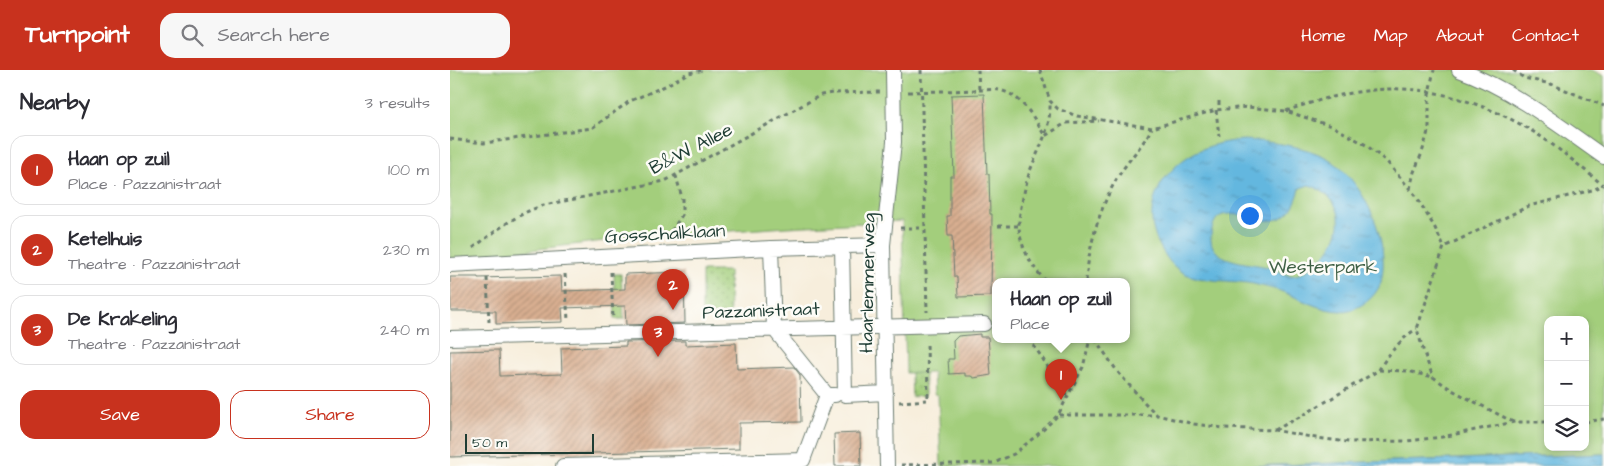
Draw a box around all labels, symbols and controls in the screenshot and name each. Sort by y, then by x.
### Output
search box [160,13,510,58]
text: Turnpoint [25,18,130,52]
icon: search [178,21,206,49]
text: Search here [218,22,330,49]
text: Home [1301,23,1346,48]
text: Map [1374,23,1408,48]
text: About [1436,23,1484,48]
text: Contact [1512,23,1579,48]
text: Nearby [20,88,90,117]
text: 3 results [365,92,430,114]
street label: B&W Allee [645,116,737,182]
text: Haan op zuil [68,146,170,173]
text: 1 [36,159,38,181]
text: 100 m [388,159,429,181]
text: Place · Pazzanistraat [68,173,222,195]
your location [1237,203,1263,229]
street label: Haarlemmerweg [853,212,884,353]
street label: Gosschalklaan [604,217,726,251]
text: Ketelhuis [68,226,142,253]
text: 2 [32,239,42,261]
text: 230 m [383,239,429,261]
text: Theatre · Pazzanistraat [68,253,241,275]
park label: Westerpark [1269,254,1378,281]
pin: 2 [657,269,689,310]
popup [992,278,1130,343]
text: Haan op zuil [1010,286,1112,313]
street label: Pazzanistraat [702,295,820,327]
text: De Krakeling [68,306,177,333]
text: Place [1010,313,1050,335]
pin: 3 [642,316,674,357]
map controls [1544,316,1589,451]
button: + [1544,316,1589,361]
text: 3 [33,319,41,341]
text: 240 m [380,319,429,341]
text: Theatre · Pazzanistraat [68,333,241,355]
pin: 1 [1045,359,1077,400]
button: − [1544,361,1589,406]
button: Save [20,390,220,439]
button: Share [230,390,430,439]
button: layers [1544,406,1589,451]
scale bar [465,431,594,454]
text: 50 m [472,433,507,453]

